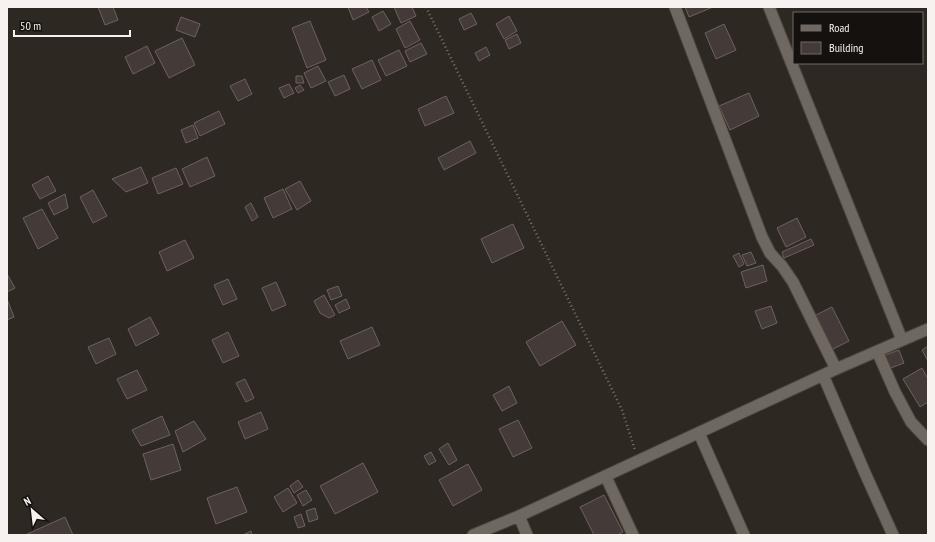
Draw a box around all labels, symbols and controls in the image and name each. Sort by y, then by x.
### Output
scale bar [14,12,130,38]
legend [793,12,923,64]
text: 50 m [20,18,41,33]
text: Road [829,20,849,35]
text: Building [829,40,864,55]
north arrow [12,490,52,530]
text: N [21,494,33,509]

